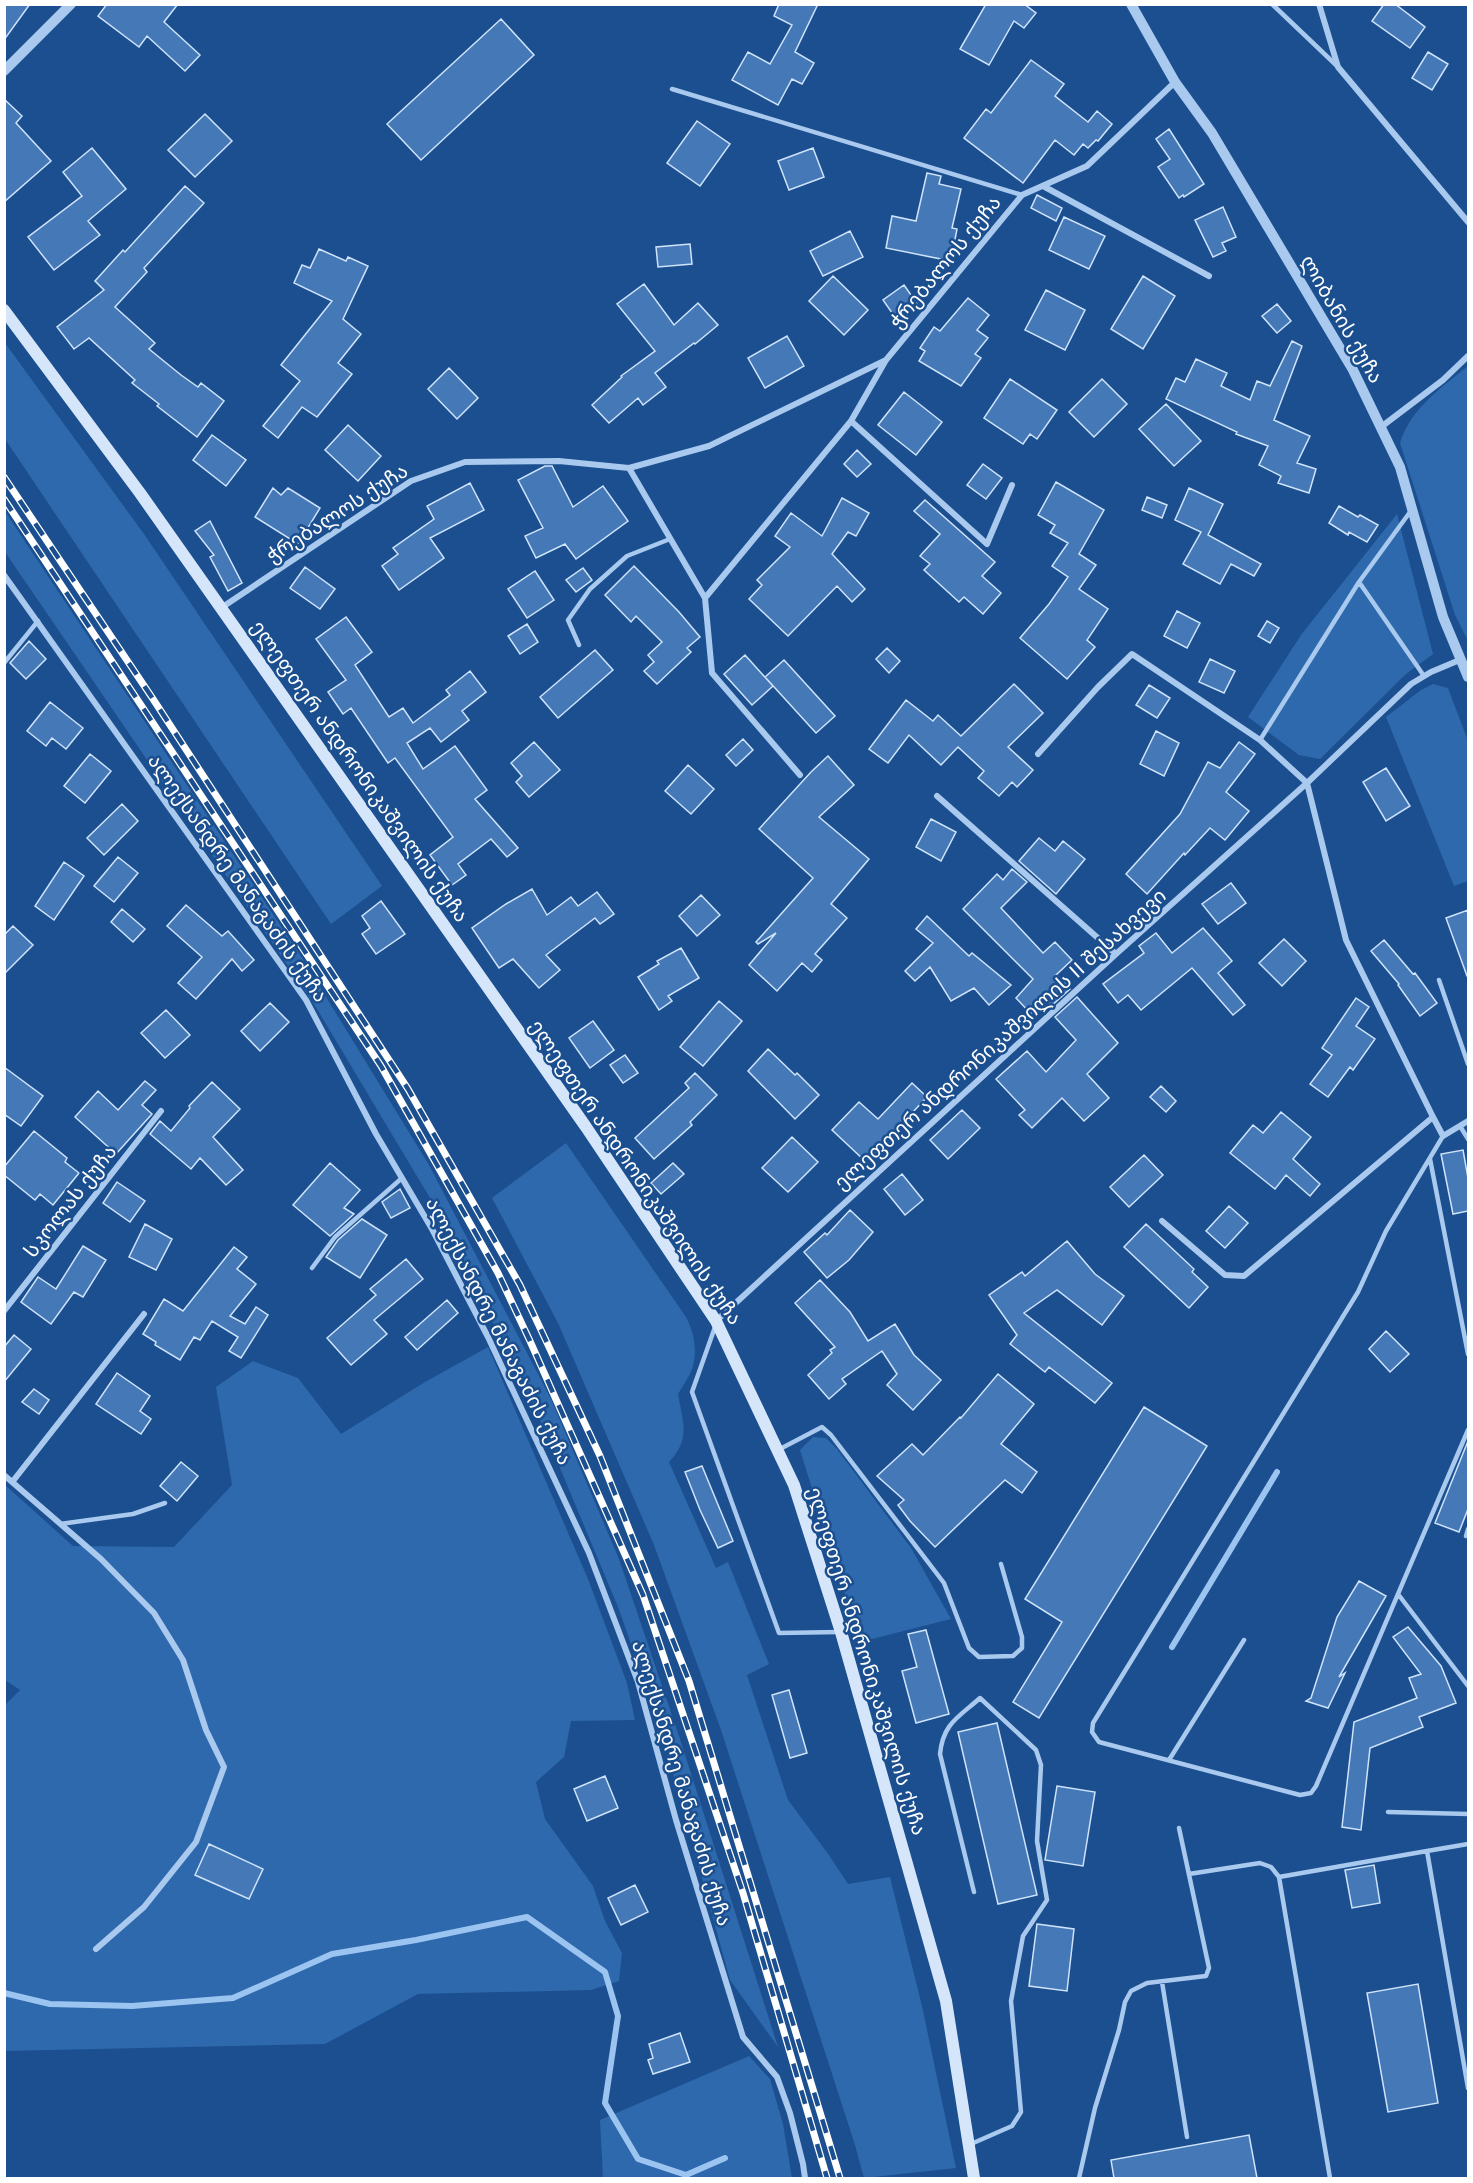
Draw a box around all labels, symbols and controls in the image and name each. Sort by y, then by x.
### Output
street label: ჭრებალოს ქუჩა [883,190,1007,334]
street label: ლიბანის ქუჩა [1295,250,1389,388]
street label: ჭრებალოს ქუჩა [261,458,413,568]
street label: ელეფთერ ანდრონიკაშვილის ქუჩა [245,615,475,927]
street label: ალექსანდრე მანაგაძის ქუჩა [142,749,334,1007]
street label: ელეფთერ ანდრონიკაშვილის II შესახვევი [828,883,1172,1195]
street label: ელეფთერ ანდრონიკაშვილის ქუჩა [524,1014,748,1330]
street label: სკოლას ქუჩა [18,1139,122,1263]
street label: ალექსანდრე მანაგაძის ქუჩა [420,1193,578,1469]
street label: ელეფთერ ანდრონიკაშვილის ქუჩა [802,1484,932,1838]
street label: ალექსანდრე მანაგაძის ქუჩა [626,1637,738,1929]

